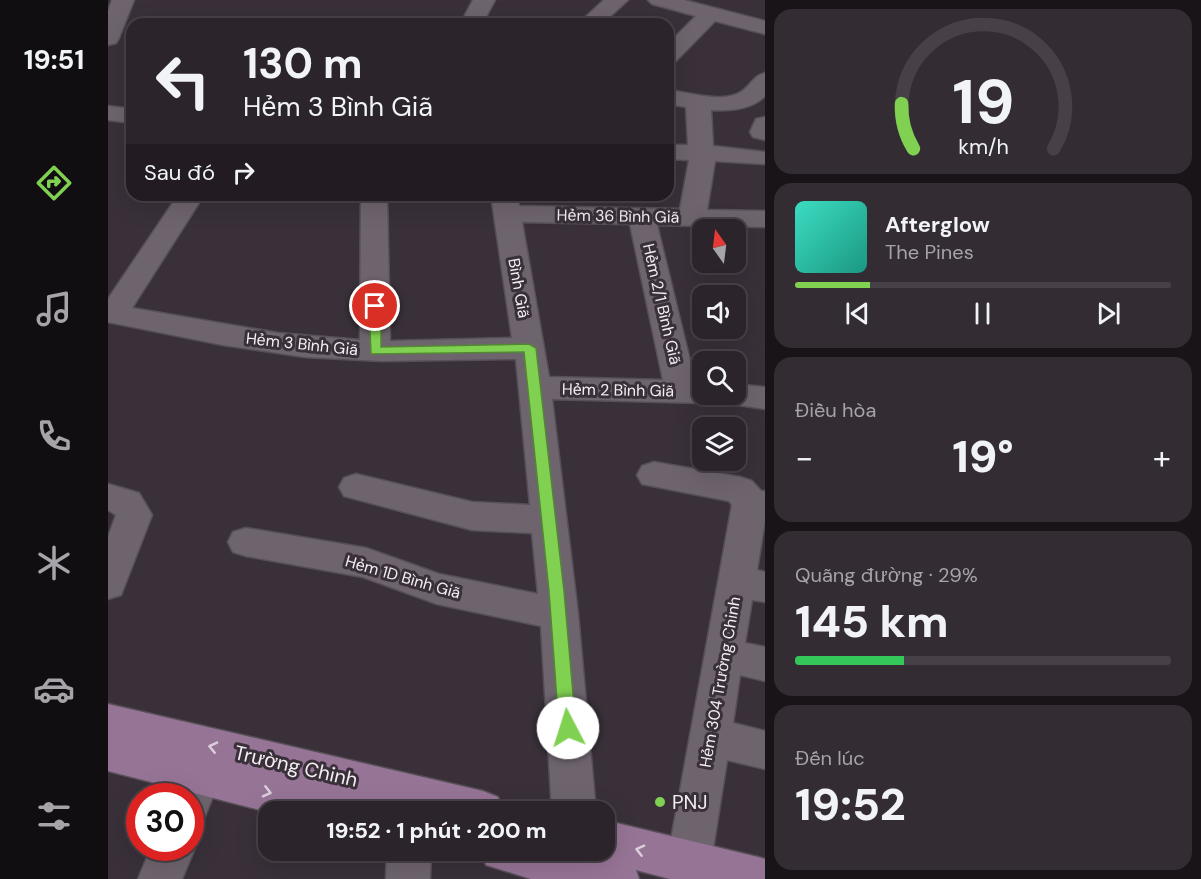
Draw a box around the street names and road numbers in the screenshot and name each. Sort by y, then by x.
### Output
street label: Hẻm 36 Bình Giã [557,204,679,228]
street label: Hẻm 2/1 Bình Giã [638,241,686,367]
street label: Bình Giã [503,256,535,320]
street label: Hẻm 3 Bình Giã [245,328,359,360]
street label: Hẻm 2 Bình Giã [562,379,674,401]
street label: Hẻm 1D Bình Giã [343,550,463,604]
street label: Hẻm 304 Trường Chinh [695,595,745,769]
street label: Trường Chinh [232,739,360,793]

